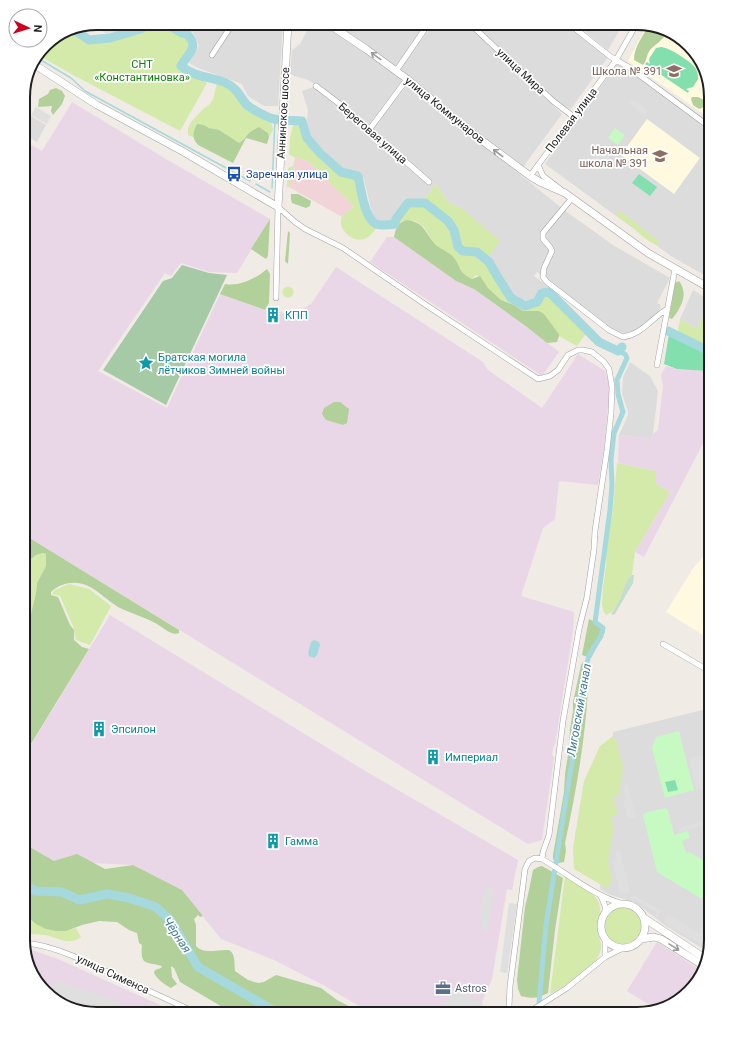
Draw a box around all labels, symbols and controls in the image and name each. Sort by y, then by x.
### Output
north arrow [8,8,48,48]
text: N [31,24,44,33]
street label: улица Мира [494,46,547,97]
one-way arrow [371,52,382,60]
park label: СНТ «Константиновка» [94,58,190,84]
school or university icon: Школа № 391 [665,62,683,80]
place label: Школа № 391 [592,65,662,78]
street label: Аннинское шоссе [275,67,292,159]
street label: улица Коммунаров [402,74,487,147]
street label: Полевая улица [543,85,600,155]
street label: Береговая улица [336,100,410,167]
place label: Начальная школа № 391 [579,144,648,170]
school or university icon: Начальная школа № 391 [651,147,669,165]
one-way arrow [493,149,504,157]
bus stop icon: Заречная улица [225,165,243,183]
place label: Заречная улица [246,168,328,181]
building icon: КПП [264,306,282,324]
place label: КПП [285,309,308,322]
place label: Братская могила лётчиков Зимней войны [158,351,285,377]
place icon: Братская могила лётчиков Зимней войны [137,354,155,372]
water label: Лиговский канал [564,662,594,759]
building icon: Эпсилон [90,720,108,738]
place label: Эпсилон [111,723,156,736]
building icon: Империал [424,748,442,766]
place label: Империал [445,751,498,764]
building icon: Гамма [264,832,282,850]
place label: Гамма [285,835,318,848]
water label: Чёрная [160,914,194,956]
one-way arrow [668,943,679,951]
street label: улица Сименса [74,952,151,997]
office icon: Astros [434,979,452,997]
place label: Astros [455,982,487,995]

